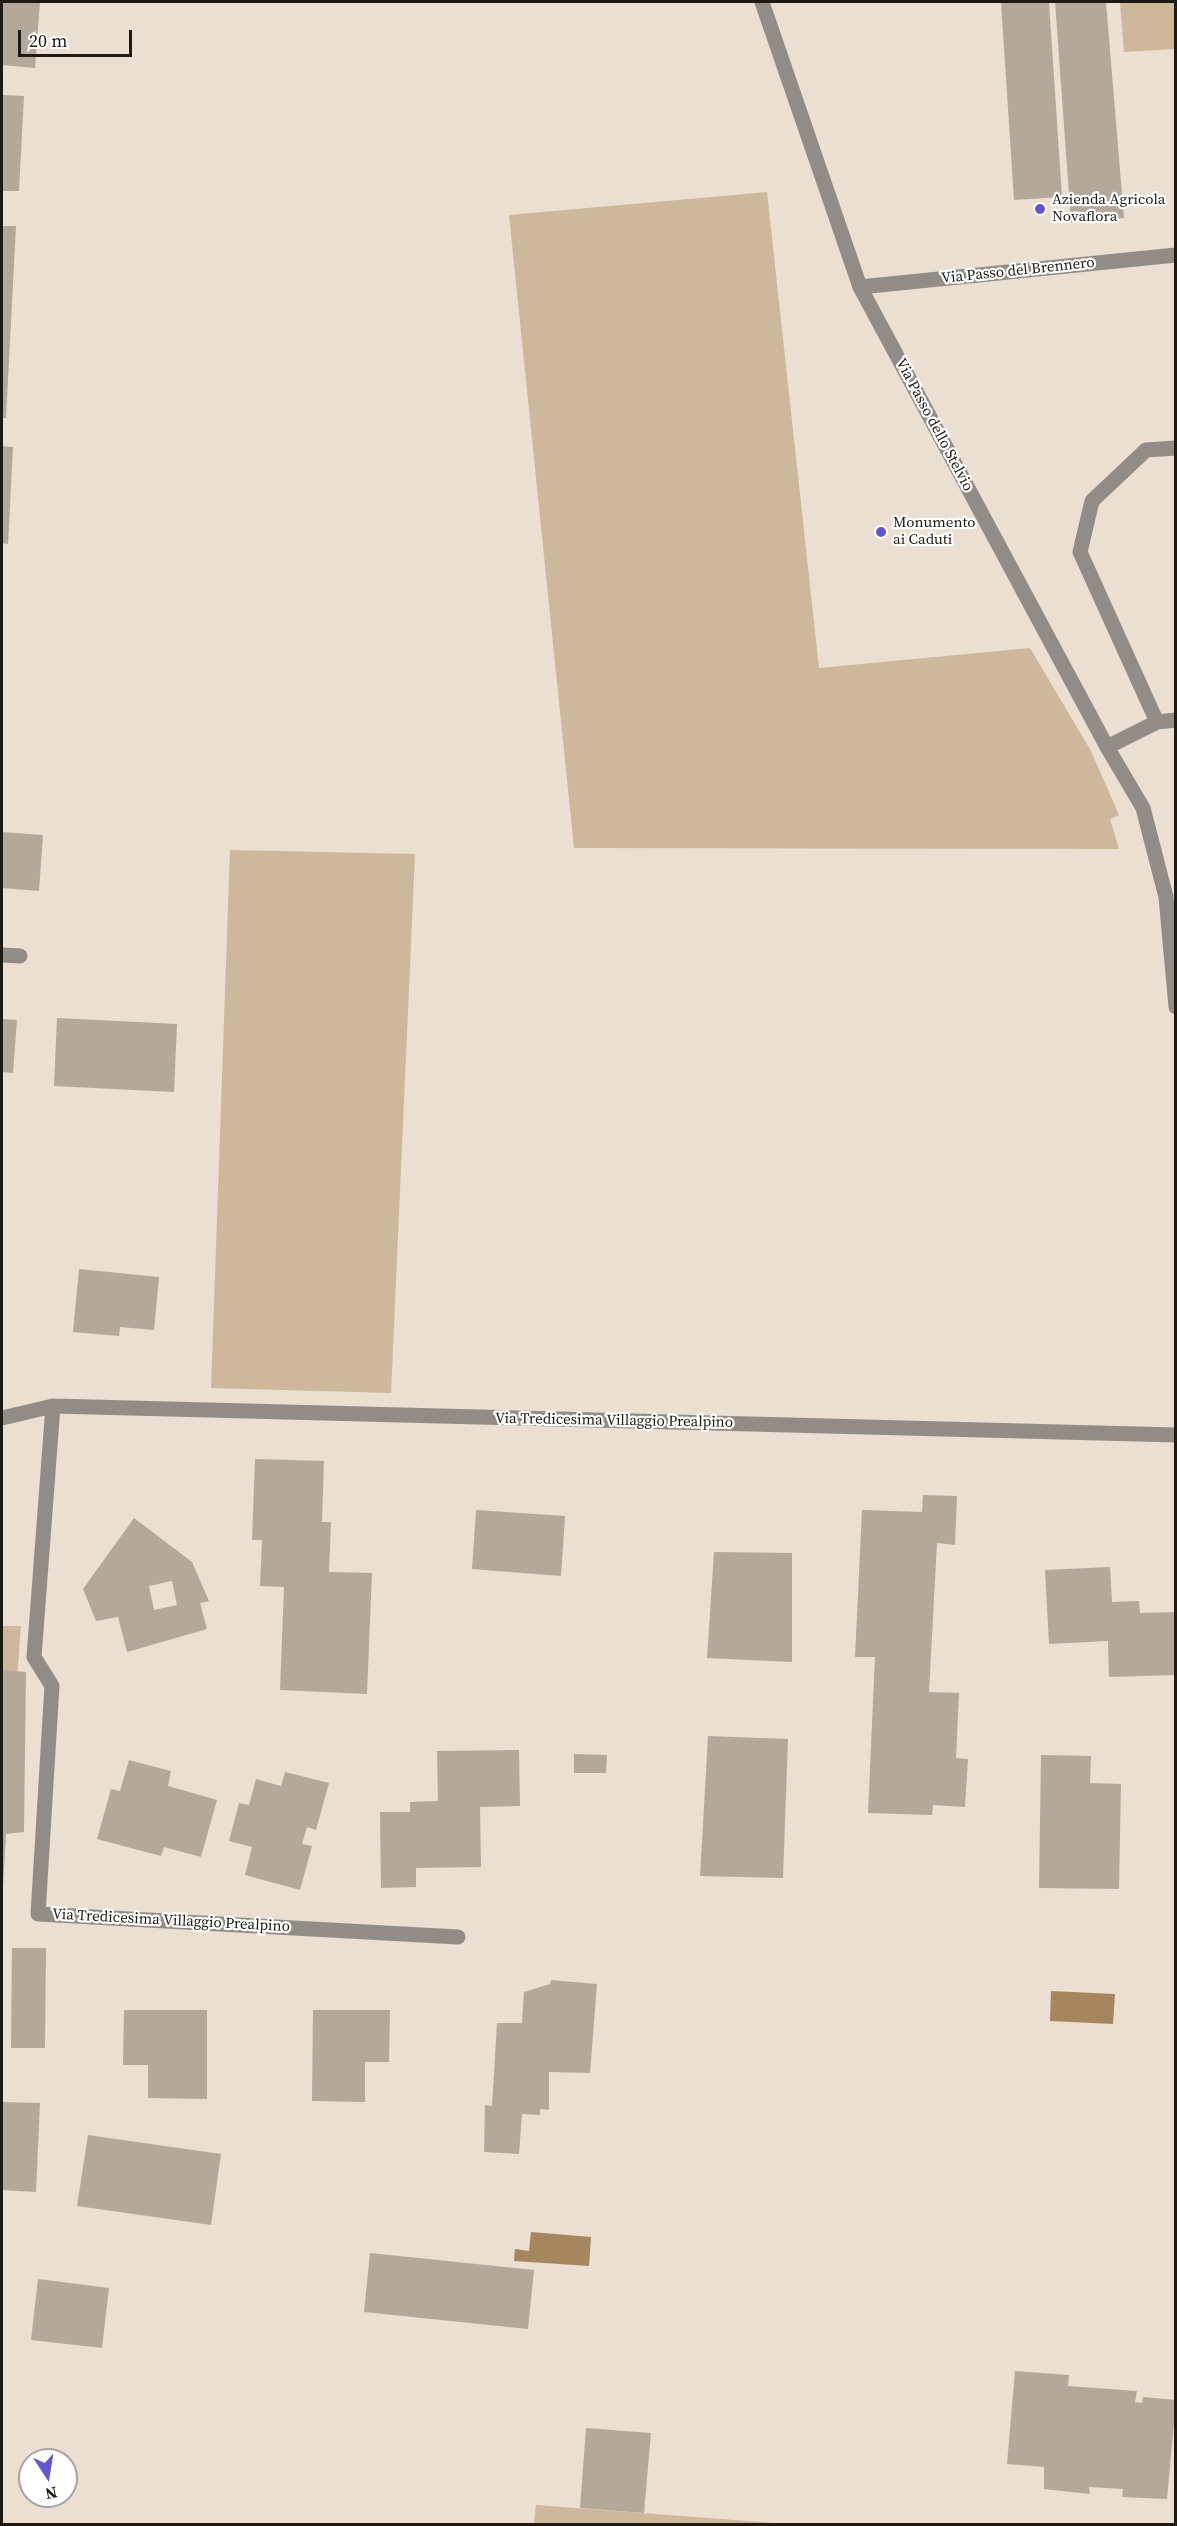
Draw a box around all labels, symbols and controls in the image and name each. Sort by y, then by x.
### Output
scale bar [21,18,135,56]
text: 20 m [29,28,67,53]
place label: Azienda Agricola Novaflora [1052,191,1165,226]
marker: Azienda Agricola Novaflora [1033,202,1047,216]
street label: Via Passo del Brennero [940,254,1096,288]
street label: Via Passo dello Stelvio [891,356,977,494]
place label: Monumento ai Caduti [893,514,976,549]
marker: Monumento ai Caduti [874,525,888,539]
street label: Via Tredicesima Villaggio Prealpino [495,1410,733,1432]
street label: Via Tredicesima Villaggio Prealpino [52,1906,290,1936]
north arrow [18,2448,78,2508]
text: N [43,2482,59,2506]

